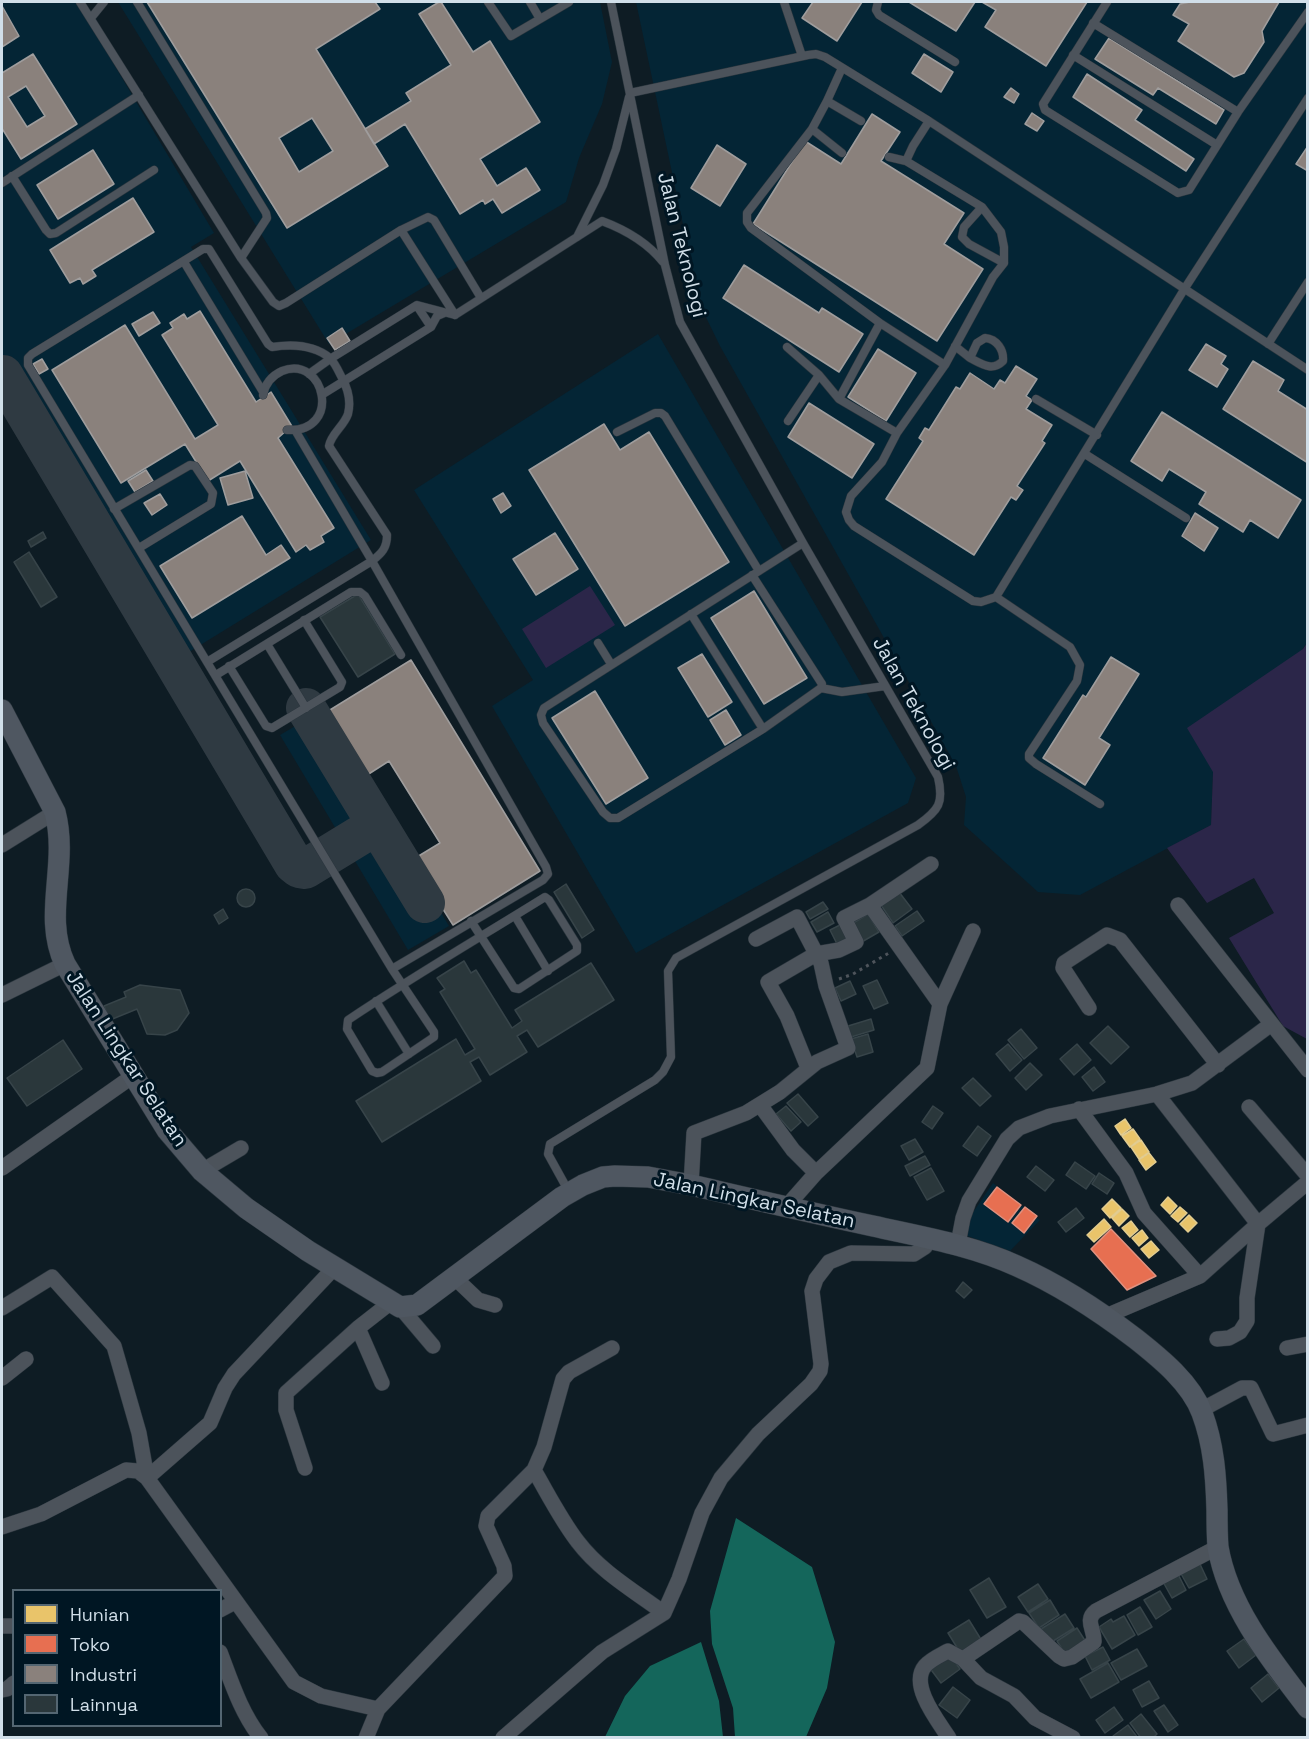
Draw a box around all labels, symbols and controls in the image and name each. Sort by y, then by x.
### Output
street label: Jalan Teknologi [651,170,711,320]
street label: Jalan Teknologi [866,633,960,775]
street label: Jalan Lingkar Selatan [60,966,192,1152]
street label: Jalan Lingkar Selatan [651,1168,857,1234]
legend [12,1589,222,1727]
text: Hunian [70,1603,130,1626]
text: Toko [70,1633,110,1656]
text: Industri [70,1663,137,1686]
text: Lainnya [70,1693,138,1716]

